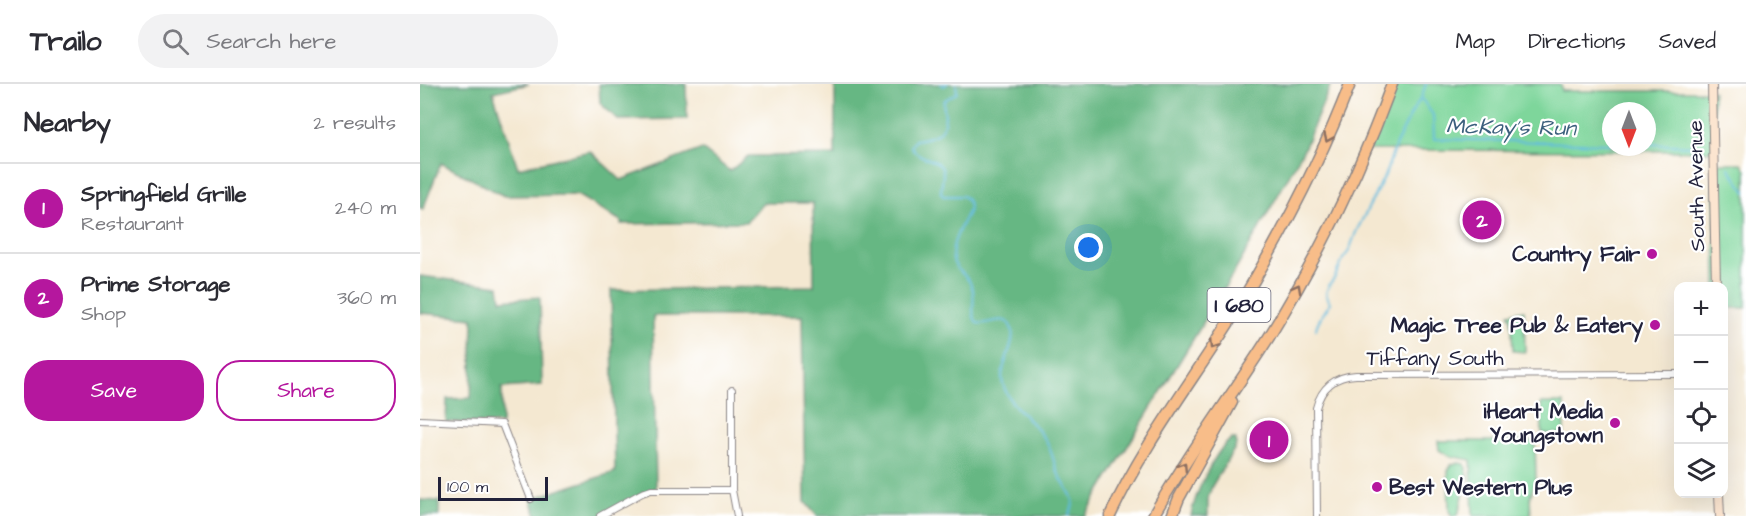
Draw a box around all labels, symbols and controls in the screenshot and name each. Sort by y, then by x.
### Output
search box [138,14,558,68]
text: Trailo [30,22,102,61]
icon: search [159,25,192,58]
text: Search here [207,26,336,57]
text: Map [1455,27,1495,56]
text: Directions [1528,27,1626,56]
text: Saved [1659,27,1716,56]
north arrow [1602,102,1656,156]
text: Nearby [24,105,111,141]
text: 2 results [313,109,396,137]
water label: McKay's Run [1446,111,1578,145]
street label: South Avenue [1681,120,1712,252]
one-way arrow [1323,132,1335,143]
text: Springfield Grille [81,179,247,210]
text: 1 [42,194,45,222]
text: 240 m [335,194,396,222]
pin: 2 [1462,198,1502,242]
text: Restaurant [81,210,184,238]
your location [1074,233,1103,262]
place label: Country Fair [1512,240,1640,272]
marker: Country Fair [1645,247,1659,261]
text: Prime Storage [81,269,230,300]
map controls [1674,282,1728,498]
button: + [1674,282,1728,336]
text: 2 [38,284,49,312]
text: 360 m [337,284,396,312]
one-way arrow [1290,284,1301,294]
road number: I 680 [1208,288,1270,322]
text: Shop [81,300,126,328]
place label: Magic Tree Pub & Eatery [1391,311,1643,343]
marker: Magic Tree Pub & Eatery [1648,318,1662,332]
button: − [1674,336,1728,390]
one-way arrow [1210,339,1221,350]
street label: Tiffany South [1366,344,1504,375]
button: Save [24,360,204,421]
button: Share [216,360,396,421]
button: locate [1674,390,1728,444]
place label: iHeart Media Youngstown [1483,397,1603,452]
marker: iHeart Media Youngstown [1608,416,1622,430]
pin: 1 [1250,418,1288,462]
button: layers [1674,444,1728,498]
one-way arrow [1175,462,1187,472]
place label: Best Western Plus [1389,473,1573,502]
scale bar [438,474,548,502]
text: 100 m [447,476,488,498]
marker: Best Western Plus [1370,480,1384,494]

